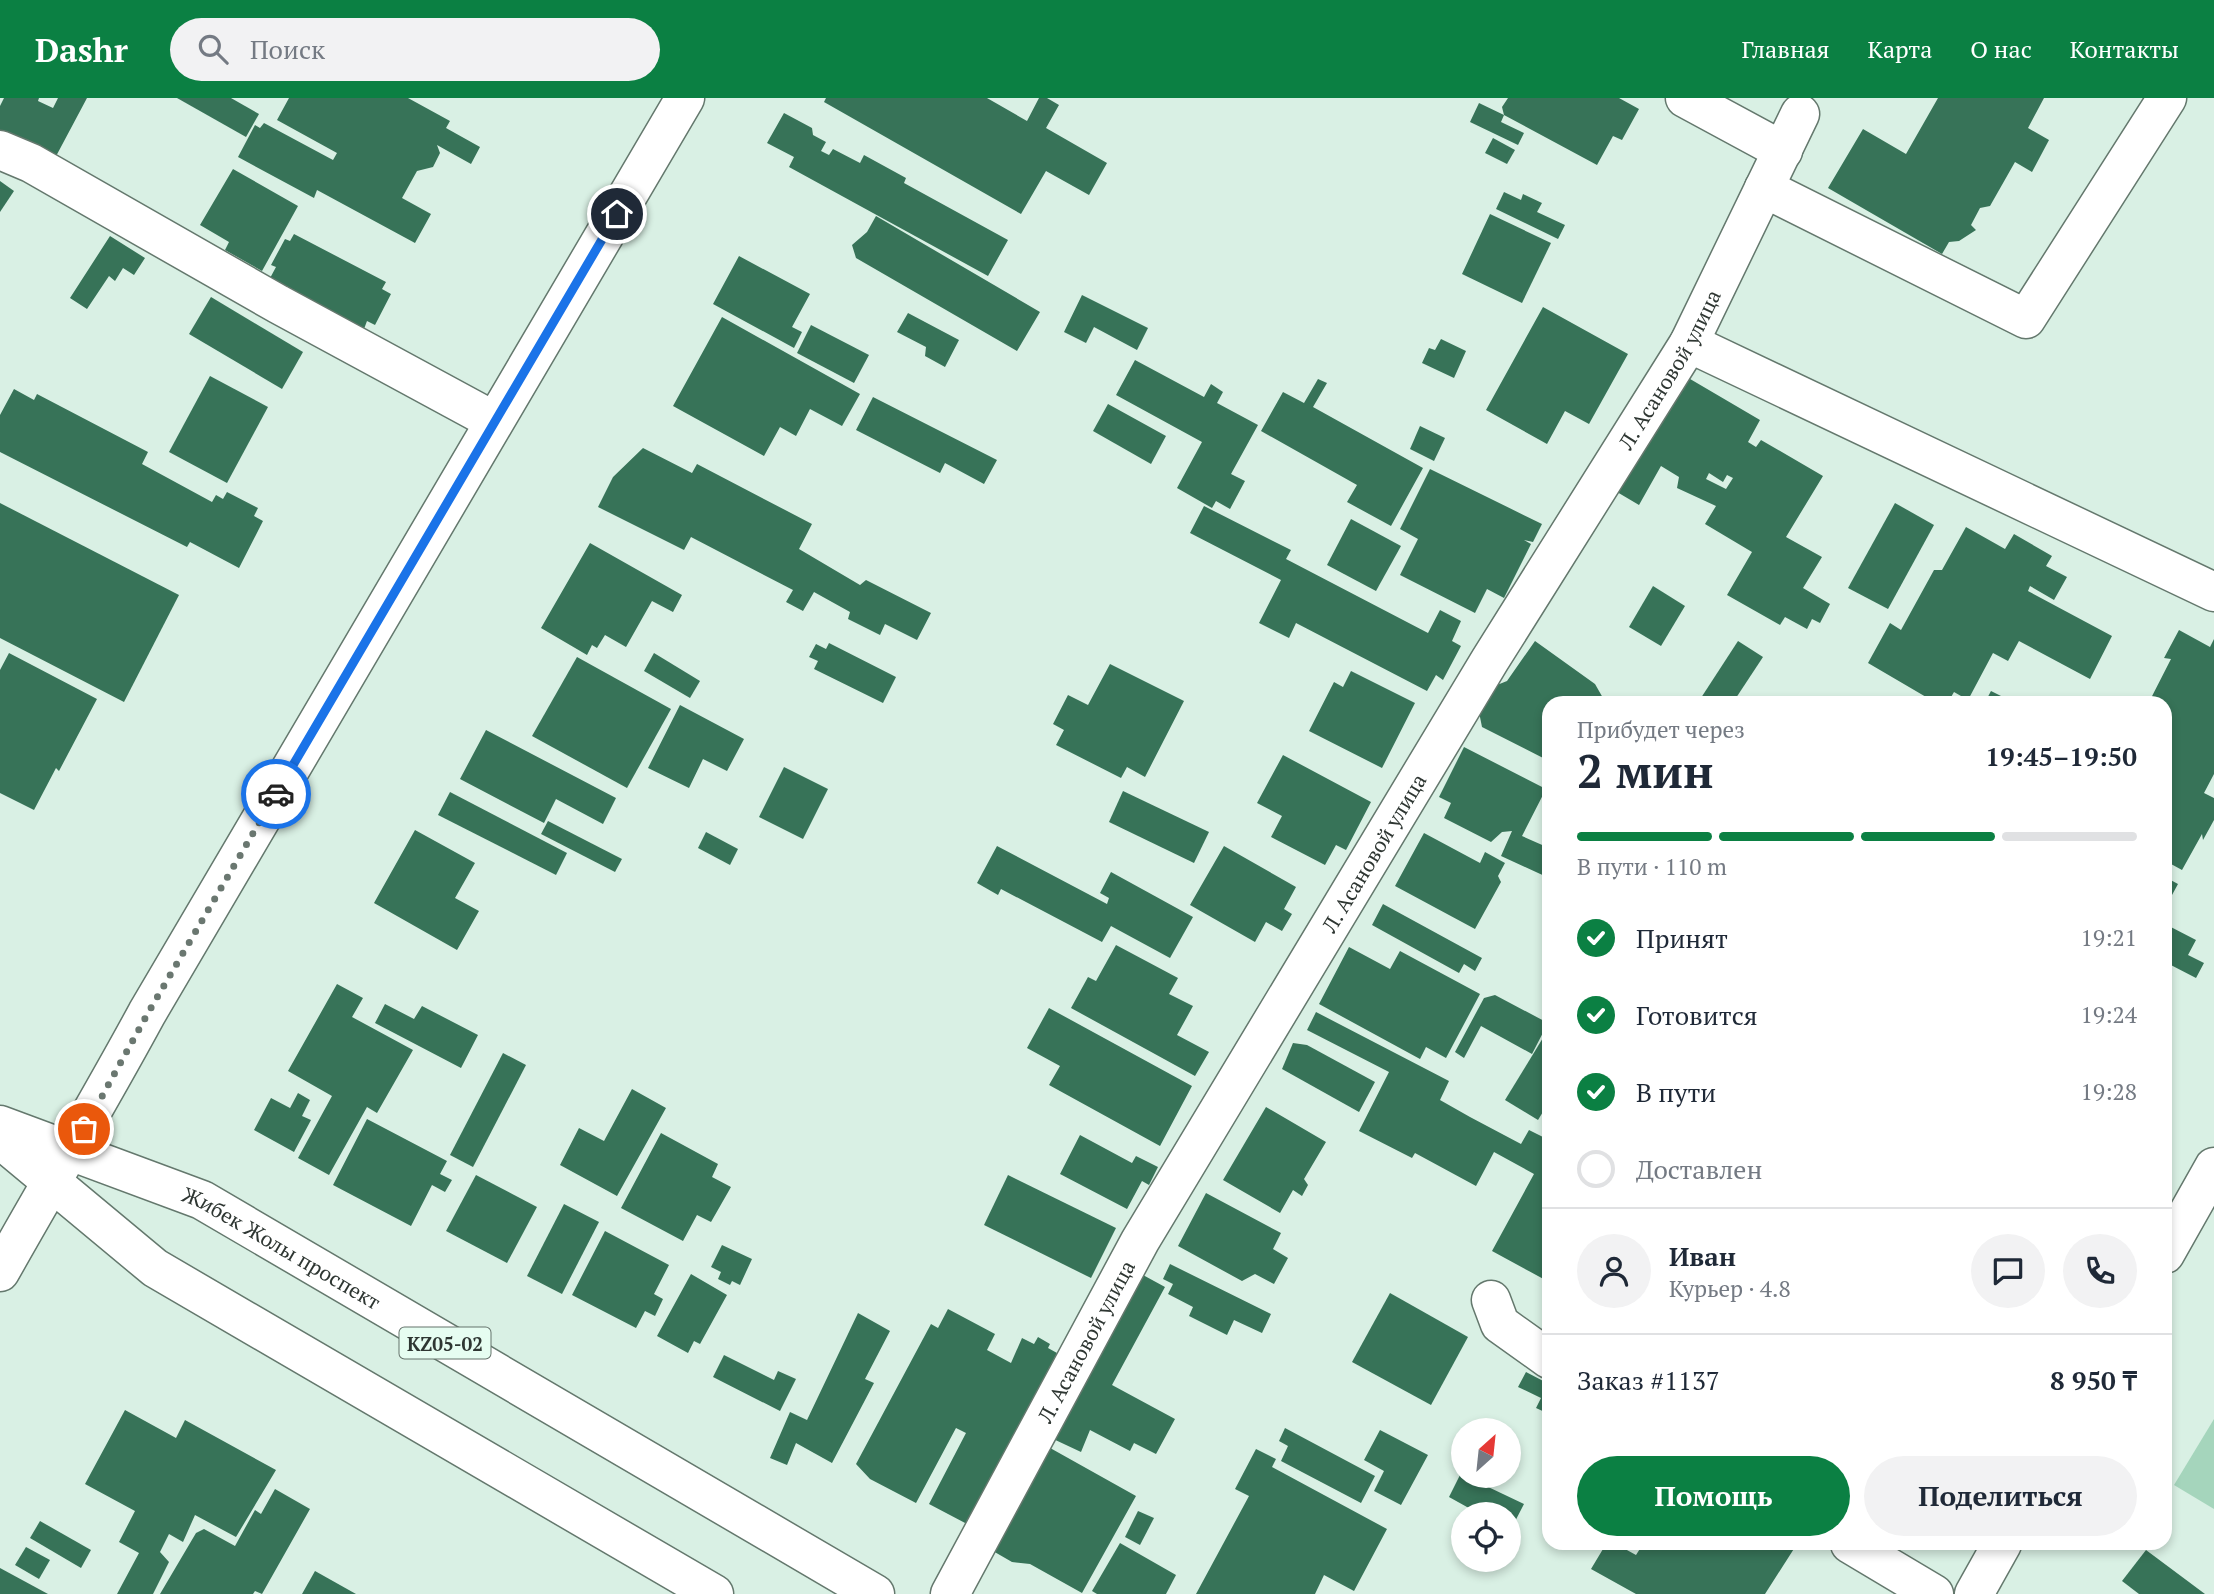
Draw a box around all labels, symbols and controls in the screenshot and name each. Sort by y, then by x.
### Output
search box [170,18,660,81]
text: Dashr [35,28,128,71]
icon: search [194,30,232,68]
text: Поиск [250,32,325,66]
text: Главная [1741,33,1829,65]
text: Карта [1867,33,1932,65]
text: О нас [1970,33,2032,65]
text: Контакты [2070,33,2179,65]
pin [587,184,647,244]
icon: home [598,195,636,233]
street label: Л. Асановой улица [1611,284,1727,455]
text: Прибудет через [1577,714,1745,745]
text: 19:45–19:50 [1985,739,2137,773]
text: 2 мин [1577,740,1714,801]
courier [241,759,311,829]
street label: Л. Асановой улица [1315,768,1433,938]
icon: car [257,775,295,813]
text: В пути · 110 m [1577,851,1727,882]
icon: check [1577,919,1615,957]
text: Принят [1636,921,1728,955]
text: 19:21 [2080,922,2137,953]
icon: check [1577,996,1615,1034]
text: Готовится [1636,998,1758,1032]
text: 19:24 [2080,999,2137,1030]
icon: check [1577,1073,1615,1111]
text: В пути [1636,1075,1716,1109]
text: 19:28 [2080,1076,2137,1107]
pin [54,1099,114,1159]
icon: bag [65,1110,103,1148]
text: Доставлен [1636,1152,1762,1186]
street label: Жибек Жолы проспект [179,1180,386,1316]
button: person [1577,1234,1651,1308]
button: chat [1971,1234,2045,1308]
button: phone [2063,1234,2137,1308]
text: Иван [1669,1239,1736,1273]
street label: Л. Асановой улица [1030,1255,1141,1428]
text: Курьер · 4.8 [1669,1273,1791,1304]
road number: KZ05-02 [400,1328,490,1358]
text: Заказ #1137 [1577,1363,1720,1397]
text: 8 950 ₸ [2050,1363,2137,1397]
north arrow [1451,1418,1521,1488]
map controls [1451,1418,1521,1572]
button: Помощь [1577,1456,1850,1536]
button: Поделиться [1864,1456,2137,1536]
button: locate [1451,1502,1521,1572]

